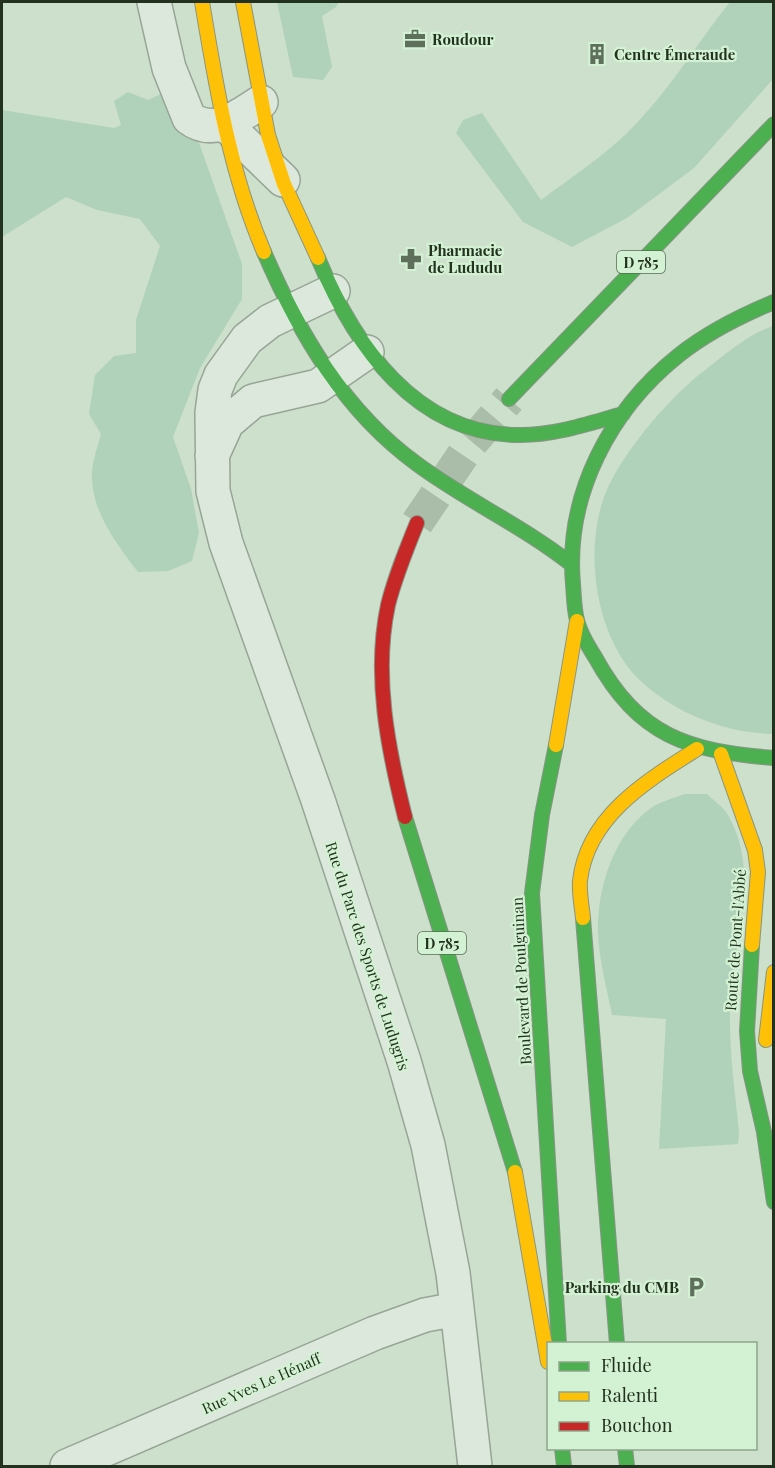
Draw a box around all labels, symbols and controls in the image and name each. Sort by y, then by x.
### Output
office icon: Roudour [403,27,427,51]
place label: Roudour [432,29,494,49]
building icon: Centre Émeraude [585,42,609,66]
place label: Centre Émeraude [614,44,736,64]
place label: Pharmacie de Lududu [428,240,503,277]
pharmacy icon: Pharmacie de Lududu [399,247,423,271]
road number: D 785 [617,251,665,273]
street label: Rue du Parc des Sports de Ludugris [322,839,414,1073]
street label: Route de Pont-l'Abbé [720,868,750,1012]
street label: Boulevard de Poulguinan [507,897,535,1065]
road number: D 785 [418,932,466,954]
parking icon: Parking du CMB [684,1275,708,1299]
place label: Parking du CMB [565,1277,679,1297]
legend [547,1342,757,1450]
street label: Rue Yves Le Hénaff [198,1347,325,1418]
text: Fluide [601,1353,652,1377]
text: Ralenti [601,1383,658,1407]
text: Bouchon [601,1413,673,1437]

